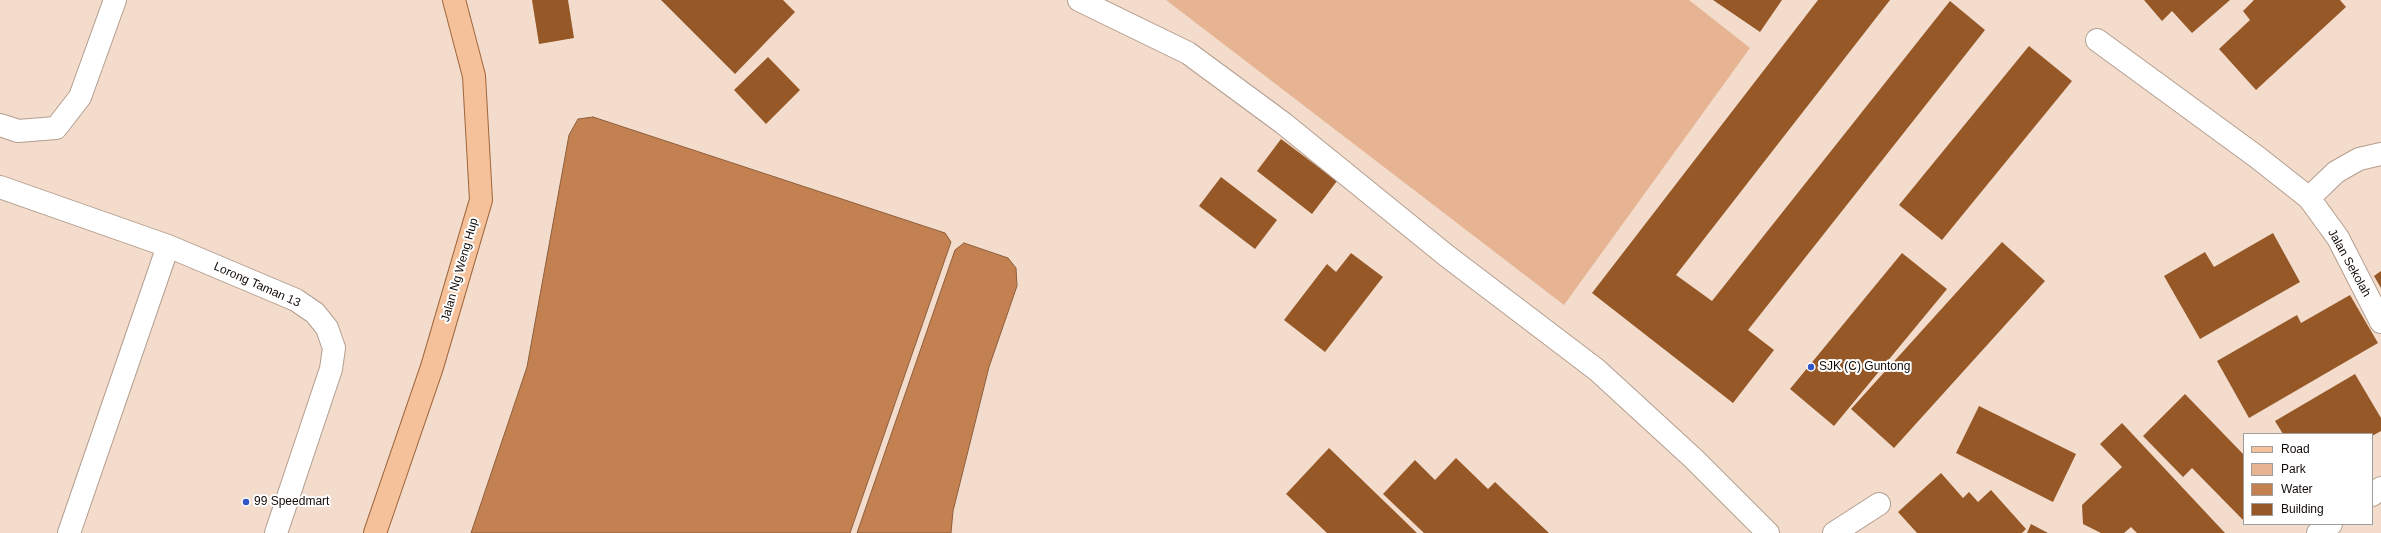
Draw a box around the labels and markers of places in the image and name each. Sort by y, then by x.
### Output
place label: SJK (C) Guntong [1819,360,1910,374]
marker: SJK (C) Guntong [1806,362,1816,372]
place label: 99 Speedmart [254,495,329,509]
marker: 99 Speedmart [241,497,251,507]

